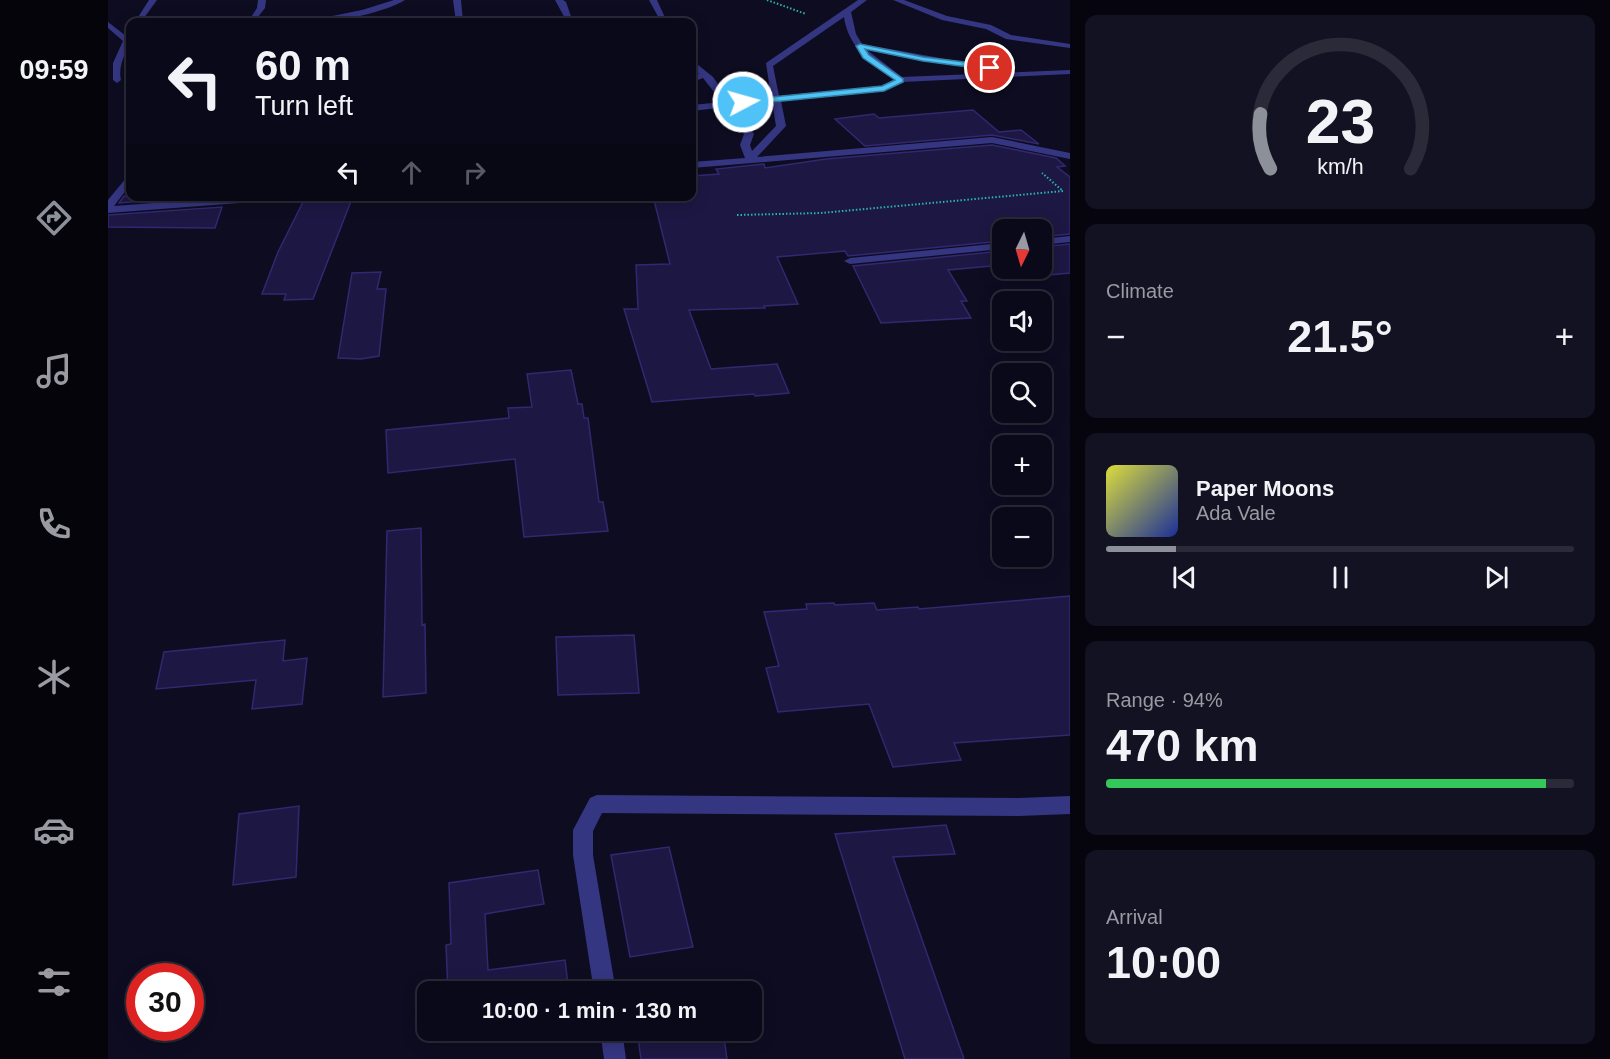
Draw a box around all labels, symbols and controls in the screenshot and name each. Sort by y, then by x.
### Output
icon: left [156,42,234,120]
text: 60 m [255,42,351,89]
pin [964,42,1015,93]
icon: arrive [973,51,1006,84]
text: 09:59 [19,55,89,85]
position arrow [711,70,775,134]
text: 23 [1305,87,1375,156]
text: Turn left [255,91,353,121]
text: km/h [1317,155,1363,179]
icon: left [332,156,365,189]
icon: ahead [395,156,428,189]
icon: right [458,156,491,189]
icon: directions [33,197,75,239]
north arrow [992,219,1052,279]
map controls [992,219,1052,567]
text: Climate [1106,280,1174,302]
button: sound [992,291,1052,351]
text: 21.5° [1287,311,1393,362]
text: − [1106,318,1125,355]
text: + [1555,318,1574,355]
icon: music [33,350,75,392]
button: search [992,363,1052,423]
button: + [992,435,1052,495]
text: Paper Moons [1196,476,1334,501]
text: Ada Vale [1196,502,1276,524]
icon: phone [33,503,75,545]
button: − [992,507,1052,567]
icon: previous [1168,561,1201,594]
icon: pause [1324,561,1357,594]
icon: next [1480,561,1513,594]
icon: climate [33,656,75,698]
text: Range · 94% [1106,689,1223,711]
text: 470 km [1106,720,1259,771]
icon: car [33,809,75,851]
text: Arrival [1106,906,1163,928]
text: 10:00 [1106,937,1221,988]
icon: filters [33,961,75,1003]
speed limit sign: 30 [126,963,204,1041]
text: 10:00 · 1 min · 130 m [482,998,697,1023]

